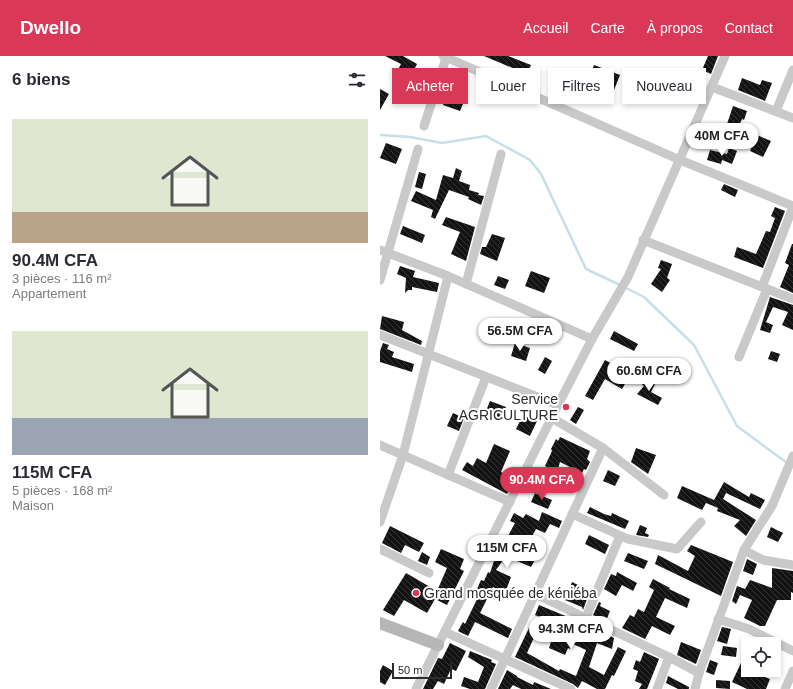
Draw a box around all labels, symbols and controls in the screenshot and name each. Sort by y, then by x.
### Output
text: Dwello [20,17,81,38]
text: Accueil [523,20,568,36]
text: Carte [590,20,625,36]
text: À propos [647,20,703,36]
text: Contact [725,20,773,36]
chip: Acheter [392,68,468,104]
chip: Louer [476,68,540,104]
chip: Filtres [548,68,614,104]
chip: Nouveau [622,68,706,104]
icon: filters [346,69,368,91]
text: 6 biens [12,70,71,89]
pin: 40M CFA [685,123,759,157]
text: 40M CFA [695,128,749,143]
icon: home [154,145,226,217]
text: 90.4M CFA [12,251,98,270]
text: 3 pièces · 116 m² [12,271,111,286]
text: Appartement [12,286,86,301]
pin: 56.5M CFA [474,318,566,352]
text: 56.5M CFA [487,323,553,338]
icon: home [154,357,226,429]
pin: 60.6M CFA [603,358,695,392]
text: 60.6M CFA [616,363,682,378]
place label: Service AGRICULTURE [459,391,558,423]
marker: Service AGRICULTURE [561,402,571,412]
text: 115M CFA [12,463,92,482]
pin: 90.4M CFA [496,467,588,501]
text: 90.4M CFA [509,472,575,487]
text: 5 pièces · 168 m² [12,483,112,498]
text: Maison [12,498,54,513]
pin: 115M CFA [466,535,548,569]
text: 115M CFA [476,540,538,555]
place label: Grand mosquée de kéniéba [424,585,597,601]
marker: Grand mosquée de kéniéba [411,588,421,598]
pin: 94.3M CFA [525,616,617,650]
text: 94.3M CFA [538,621,604,636]
map controls [741,637,781,677]
button: locate [741,637,781,677]
scale bar [392,661,452,680]
text: 50 m [398,664,422,676]

